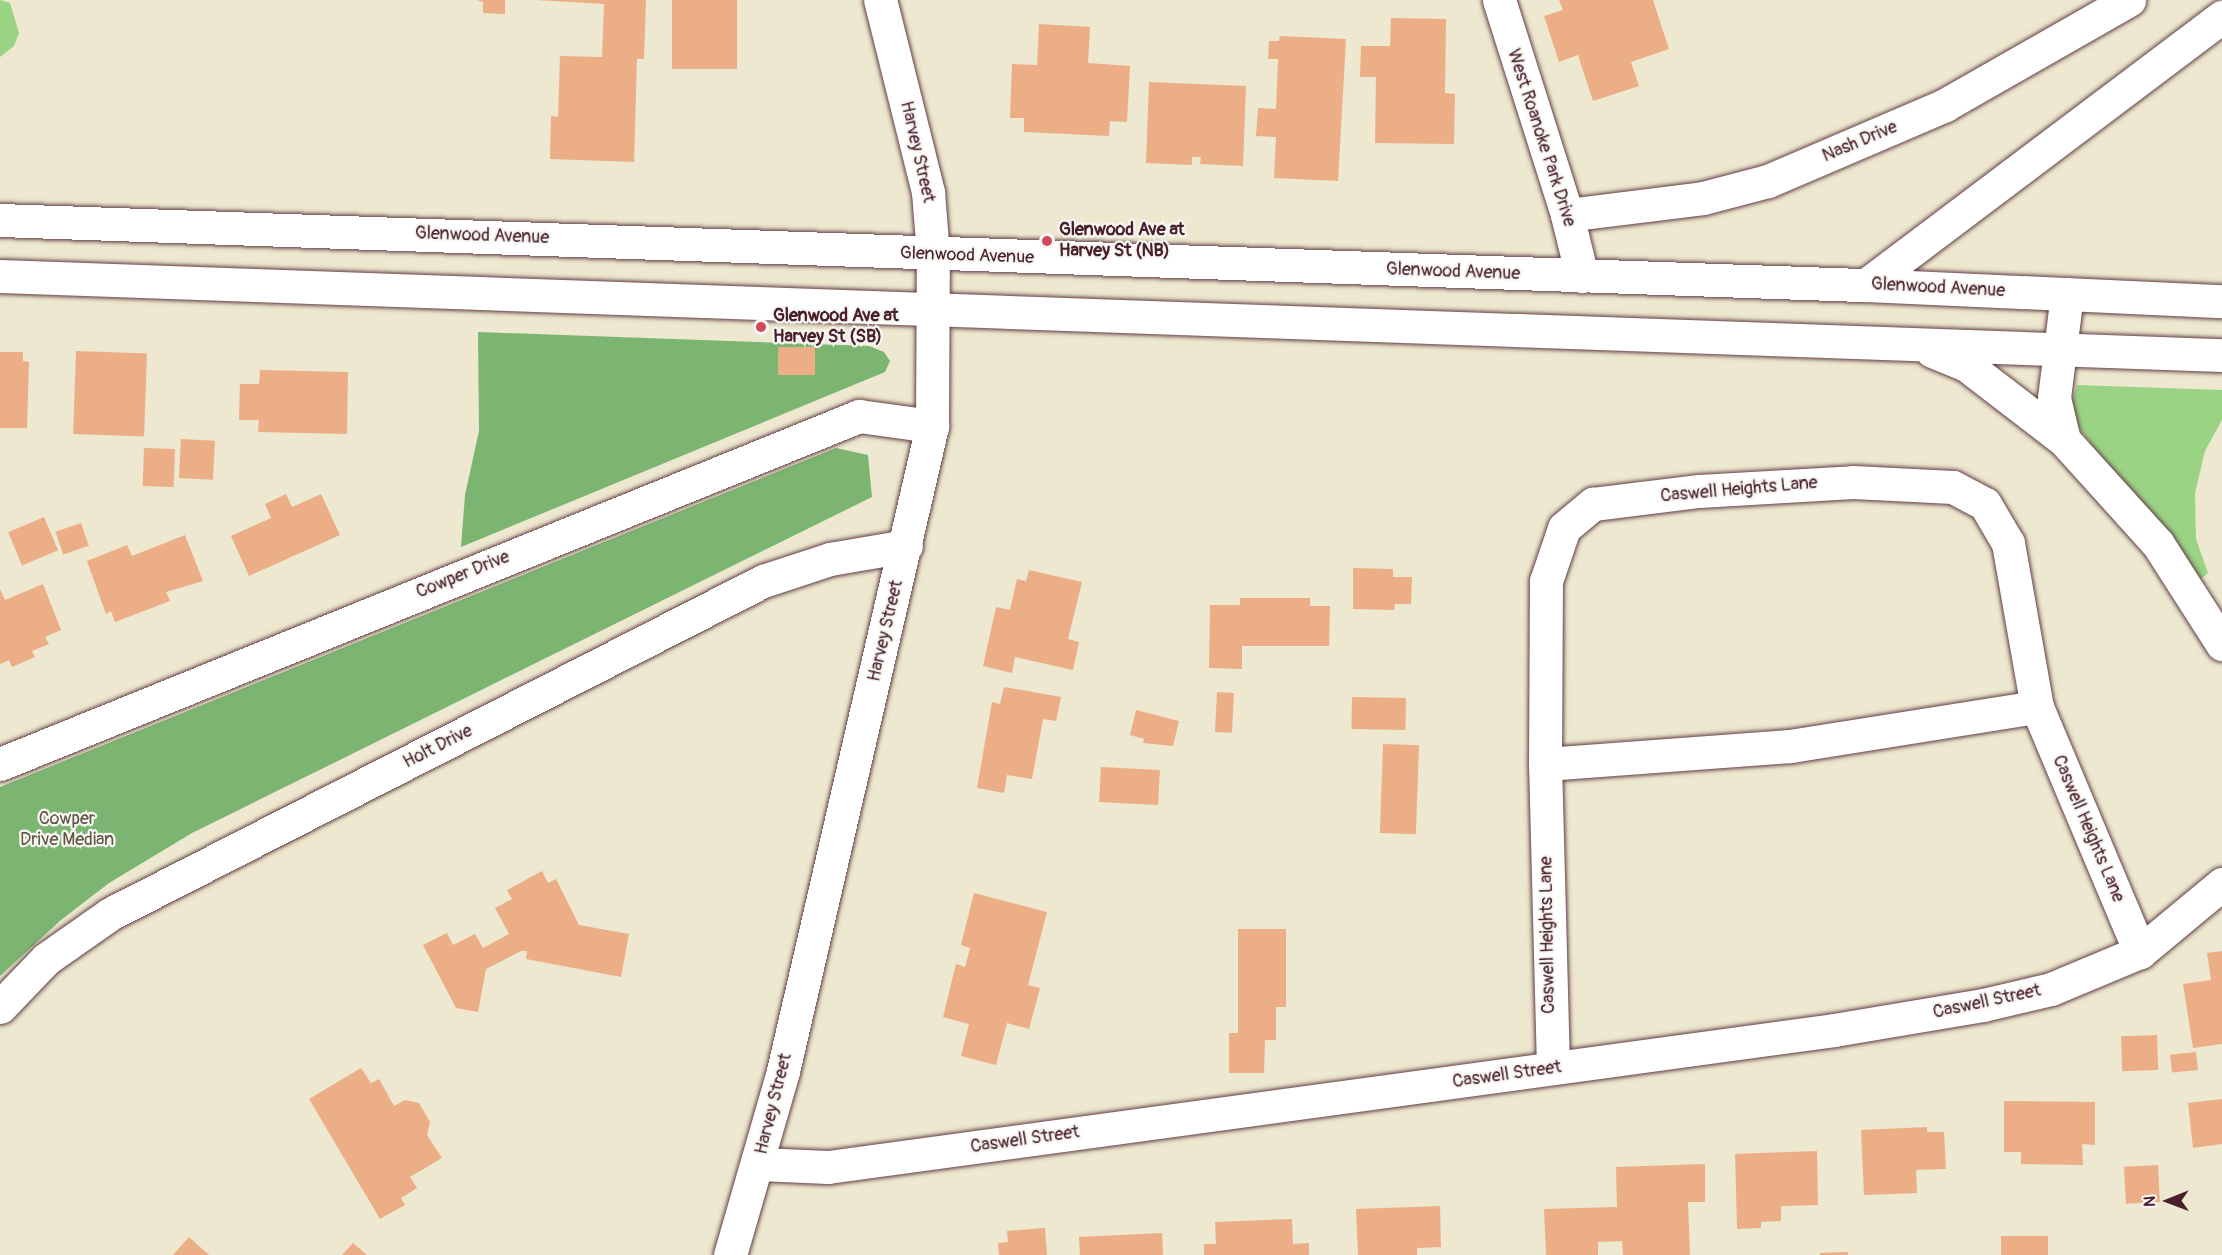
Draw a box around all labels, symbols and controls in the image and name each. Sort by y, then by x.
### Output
street label: West Roanoke Park Drive [1502,46,1580,230]
street label: Harvey Street [895,99,939,205]
street label: Nash Drive [1819,117,1901,167]
place label: Glenwood Ave at Harvey St (NB) [1059,220,1185,262]
street label: Glenwood Avenue [415,223,549,249]
marker: Glenwood Ave at Harvey St (NB) [1040,234,1054,248]
street label: Glenwood Avenue [900,243,1034,269]
street label: Glenwood Avenue [1386,259,1520,285]
street label: Glenwood Avenue [1870,274,2006,302]
place label: Glenwood Ave at Harvey St (SB) [773,306,899,348]
marker: Glenwood Ave at Harvey St (SB) [754,320,768,334]
street label: Caswell Heights Lane [1660,472,1818,508]
street label: Cowper Drive [413,546,513,604]
street label: Harvey Street [864,578,908,684]
street label: Holt Drive [400,720,476,774]
street label: Caswell Heights Lane [2047,752,2129,906]
park label: Cowper Drive Median [20,809,114,852]
street label: Caswell Heights Lane [1536,856,1560,1014]
street label: Caswell Street [1931,980,2043,1024]
street label: Harvey Street [751,1051,797,1157]
street label: Caswell Street [1451,1057,1563,1093]
street label: Caswell Street [969,1122,1081,1158]
north arrow [2138,1171,2198,1231]
text: N [2140,1196,2160,1207]

